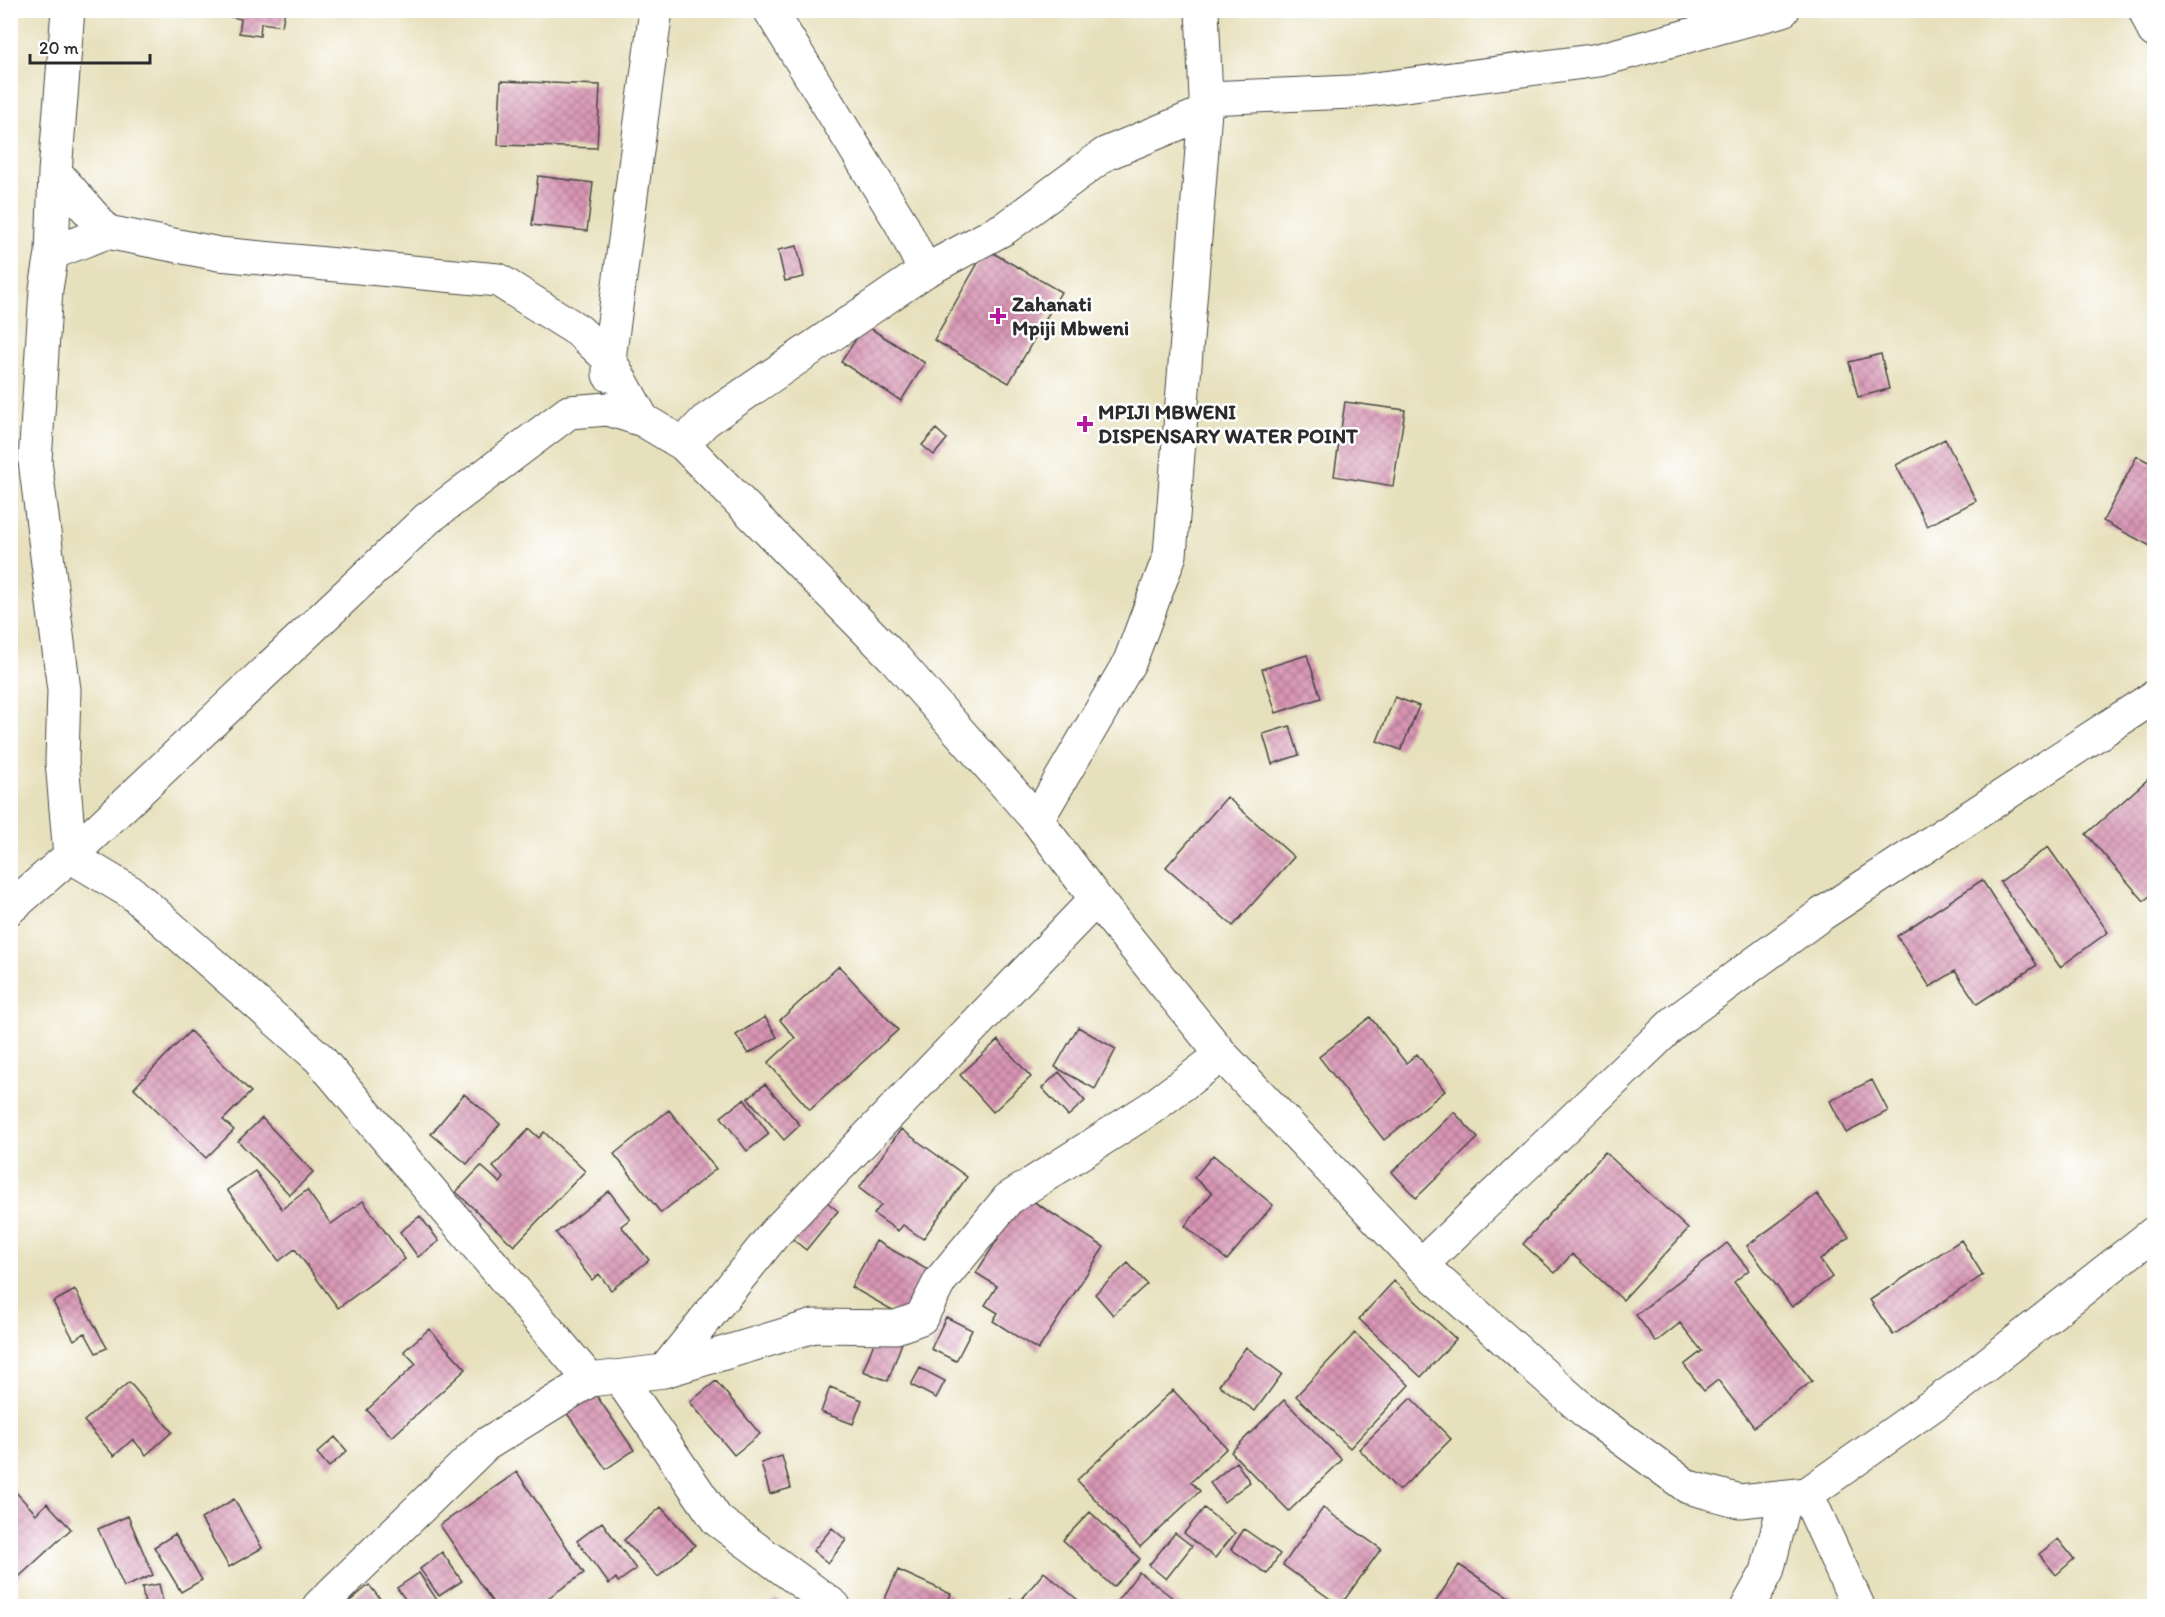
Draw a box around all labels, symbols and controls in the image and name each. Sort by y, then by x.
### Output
scale bar [30,27,150,65]
text: 20 m [39,37,79,59]
place label: Zahanati Mpiji Mbweni [1012,291,1129,341]
marker: Zahanati Mpiji Mbweni [989,307,1007,325]
place label: MPIJI MBWENI DISPENSARY WATER POINT [1098,399,1358,448]
marker: MPIJI MBWENI DISPENSARY WATER POINT [1076,415,1094,433]

